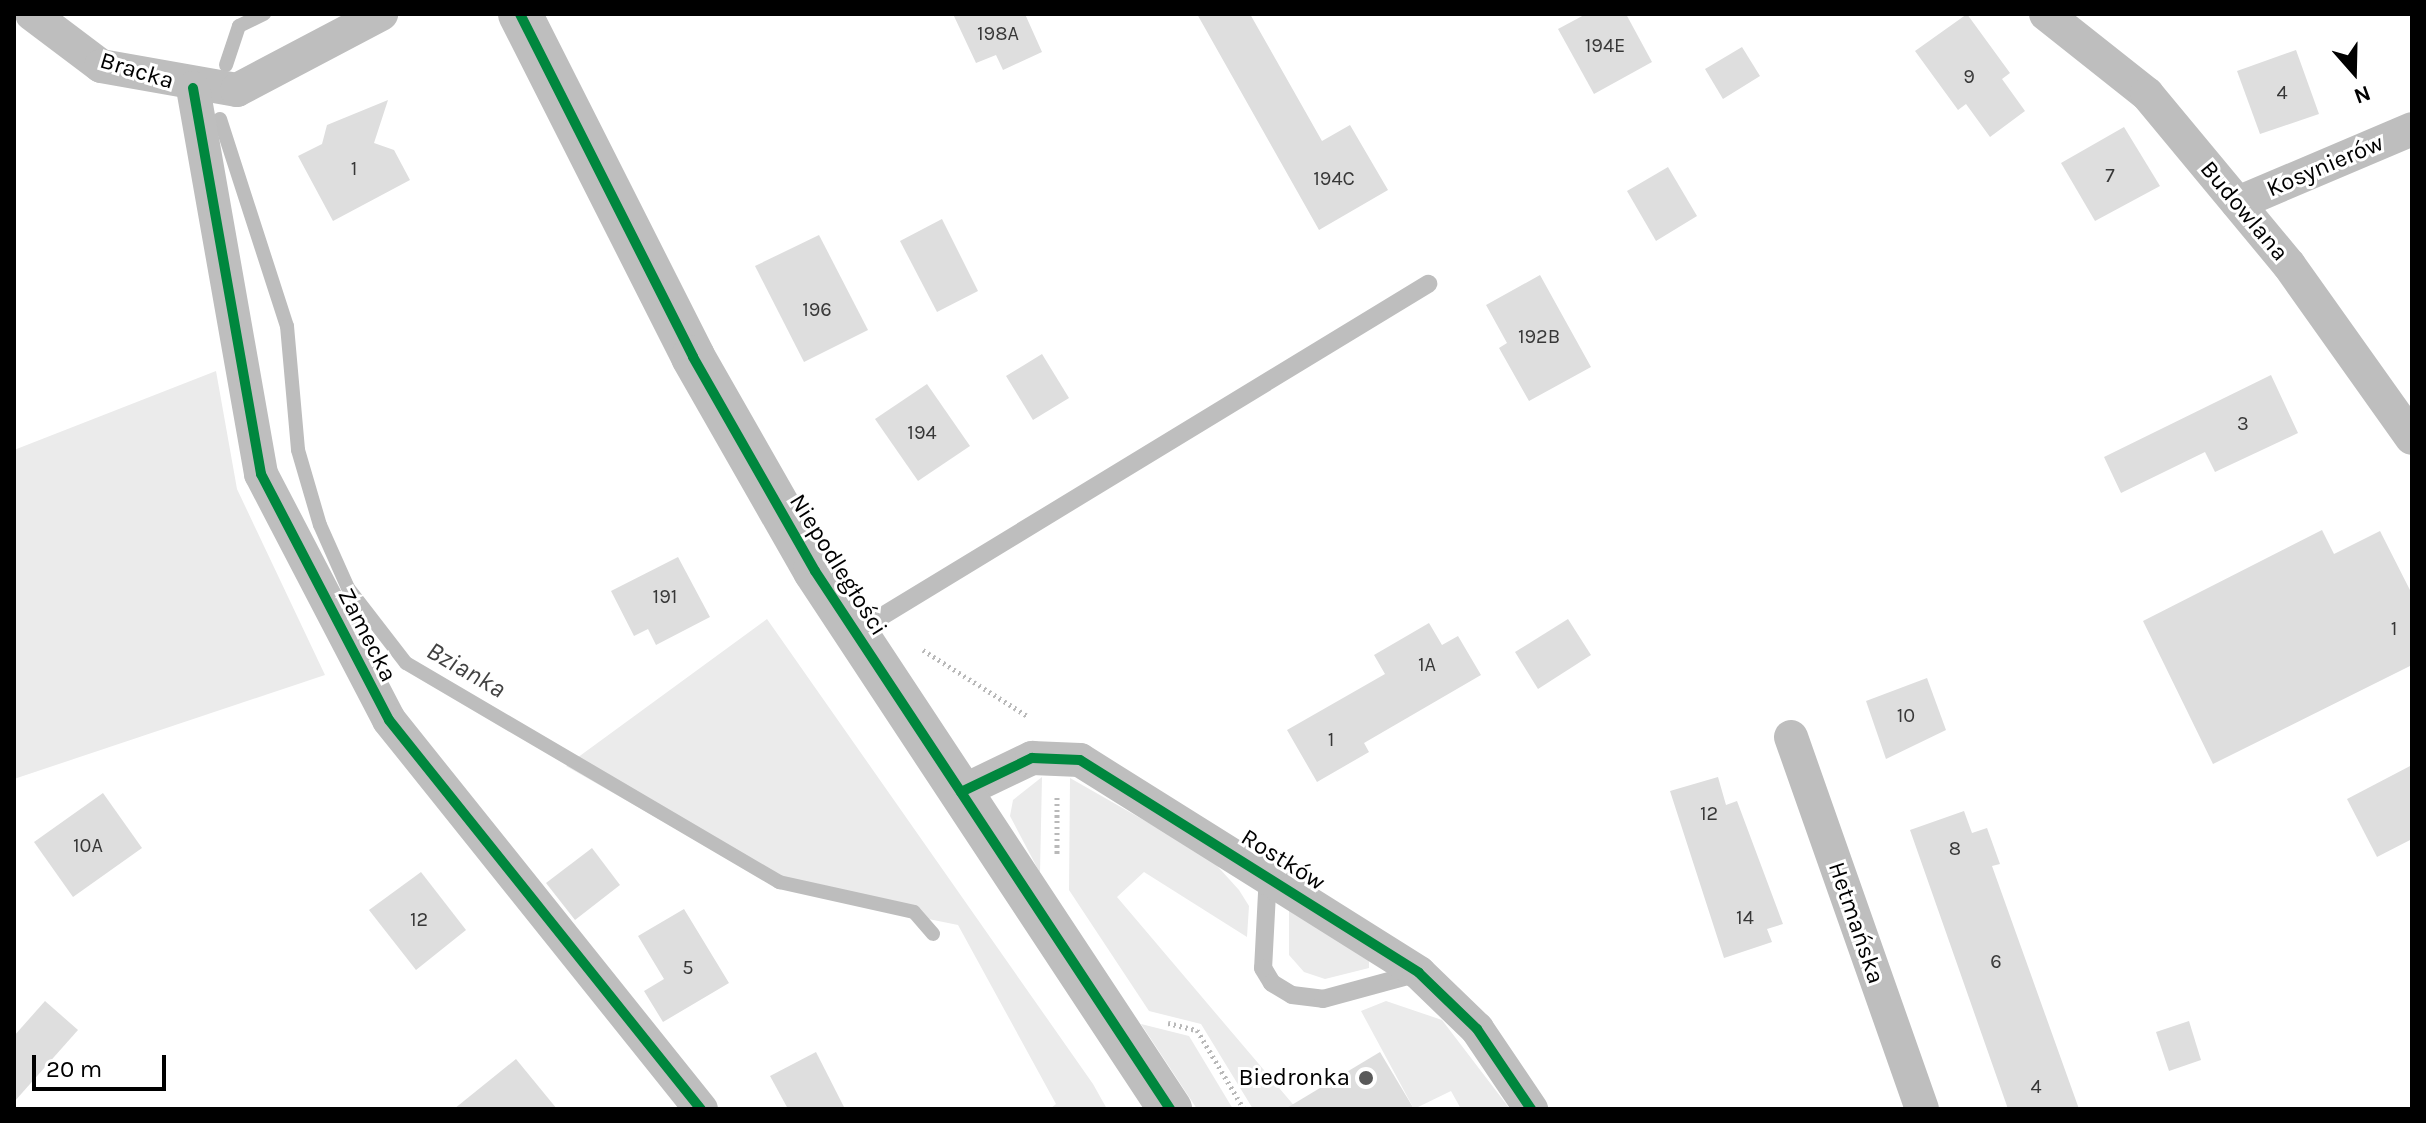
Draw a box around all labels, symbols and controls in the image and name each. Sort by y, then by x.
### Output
house number: 198A [977,21,1019,45]
north arrow [2314,32,2394,112]
house number: 194E [1585,33,1625,57]
street label: Bracka [96,46,178,96]
house number: 9 [1963,64,1975,88]
house number: 4 [2276,80,2288,104]
text: N [2350,80,2374,109]
street label: Kosynierów [2262,128,2388,204]
street label: Budowlana [2194,155,2294,267]
house number: 1 [351,156,357,180]
house number: 7 [2105,163,2115,187]
house number: 194C [1313,166,1355,190]
house number: 196 [802,297,832,321]
house number: 192B [1518,324,1560,348]
house number: 3 [2237,411,2249,435]
house number: 194 [907,420,937,444]
street label: Niepodległości [783,489,893,641]
street label: Zamecka [331,583,403,687]
house number: 191 [653,584,677,608]
house number: 1 [2391,616,2397,640]
water label: Bzianka [421,635,511,705]
house number: 1A [1418,652,1436,676]
house number: 10 [1897,703,1915,727]
house number: 1 [1328,727,1334,751]
house number: 12 [1700,801,1718,825]
street label: Rostków [1236,823,1330,897]
house number: 10A [73,833,103,857]
house number: 8 [1949,836,1961,860]
street label: Hetmańska [1822,858,1890,988]
house number: 14 [1736,905,1754,929]
house number: 12 [410,907,428,931]
house number: 6 [1990,949,2002,973]
house number: 5 [682,955,694,979]
scale bar [36,1039,170,1089]
text: 20 m [46,1055,102,1083]
place label: Biedronka [1238,1064,1350,1092]
marker: Biedronka [1357,1069,1375,1087]
house number: 4 [2030,1074,2042,1098]

